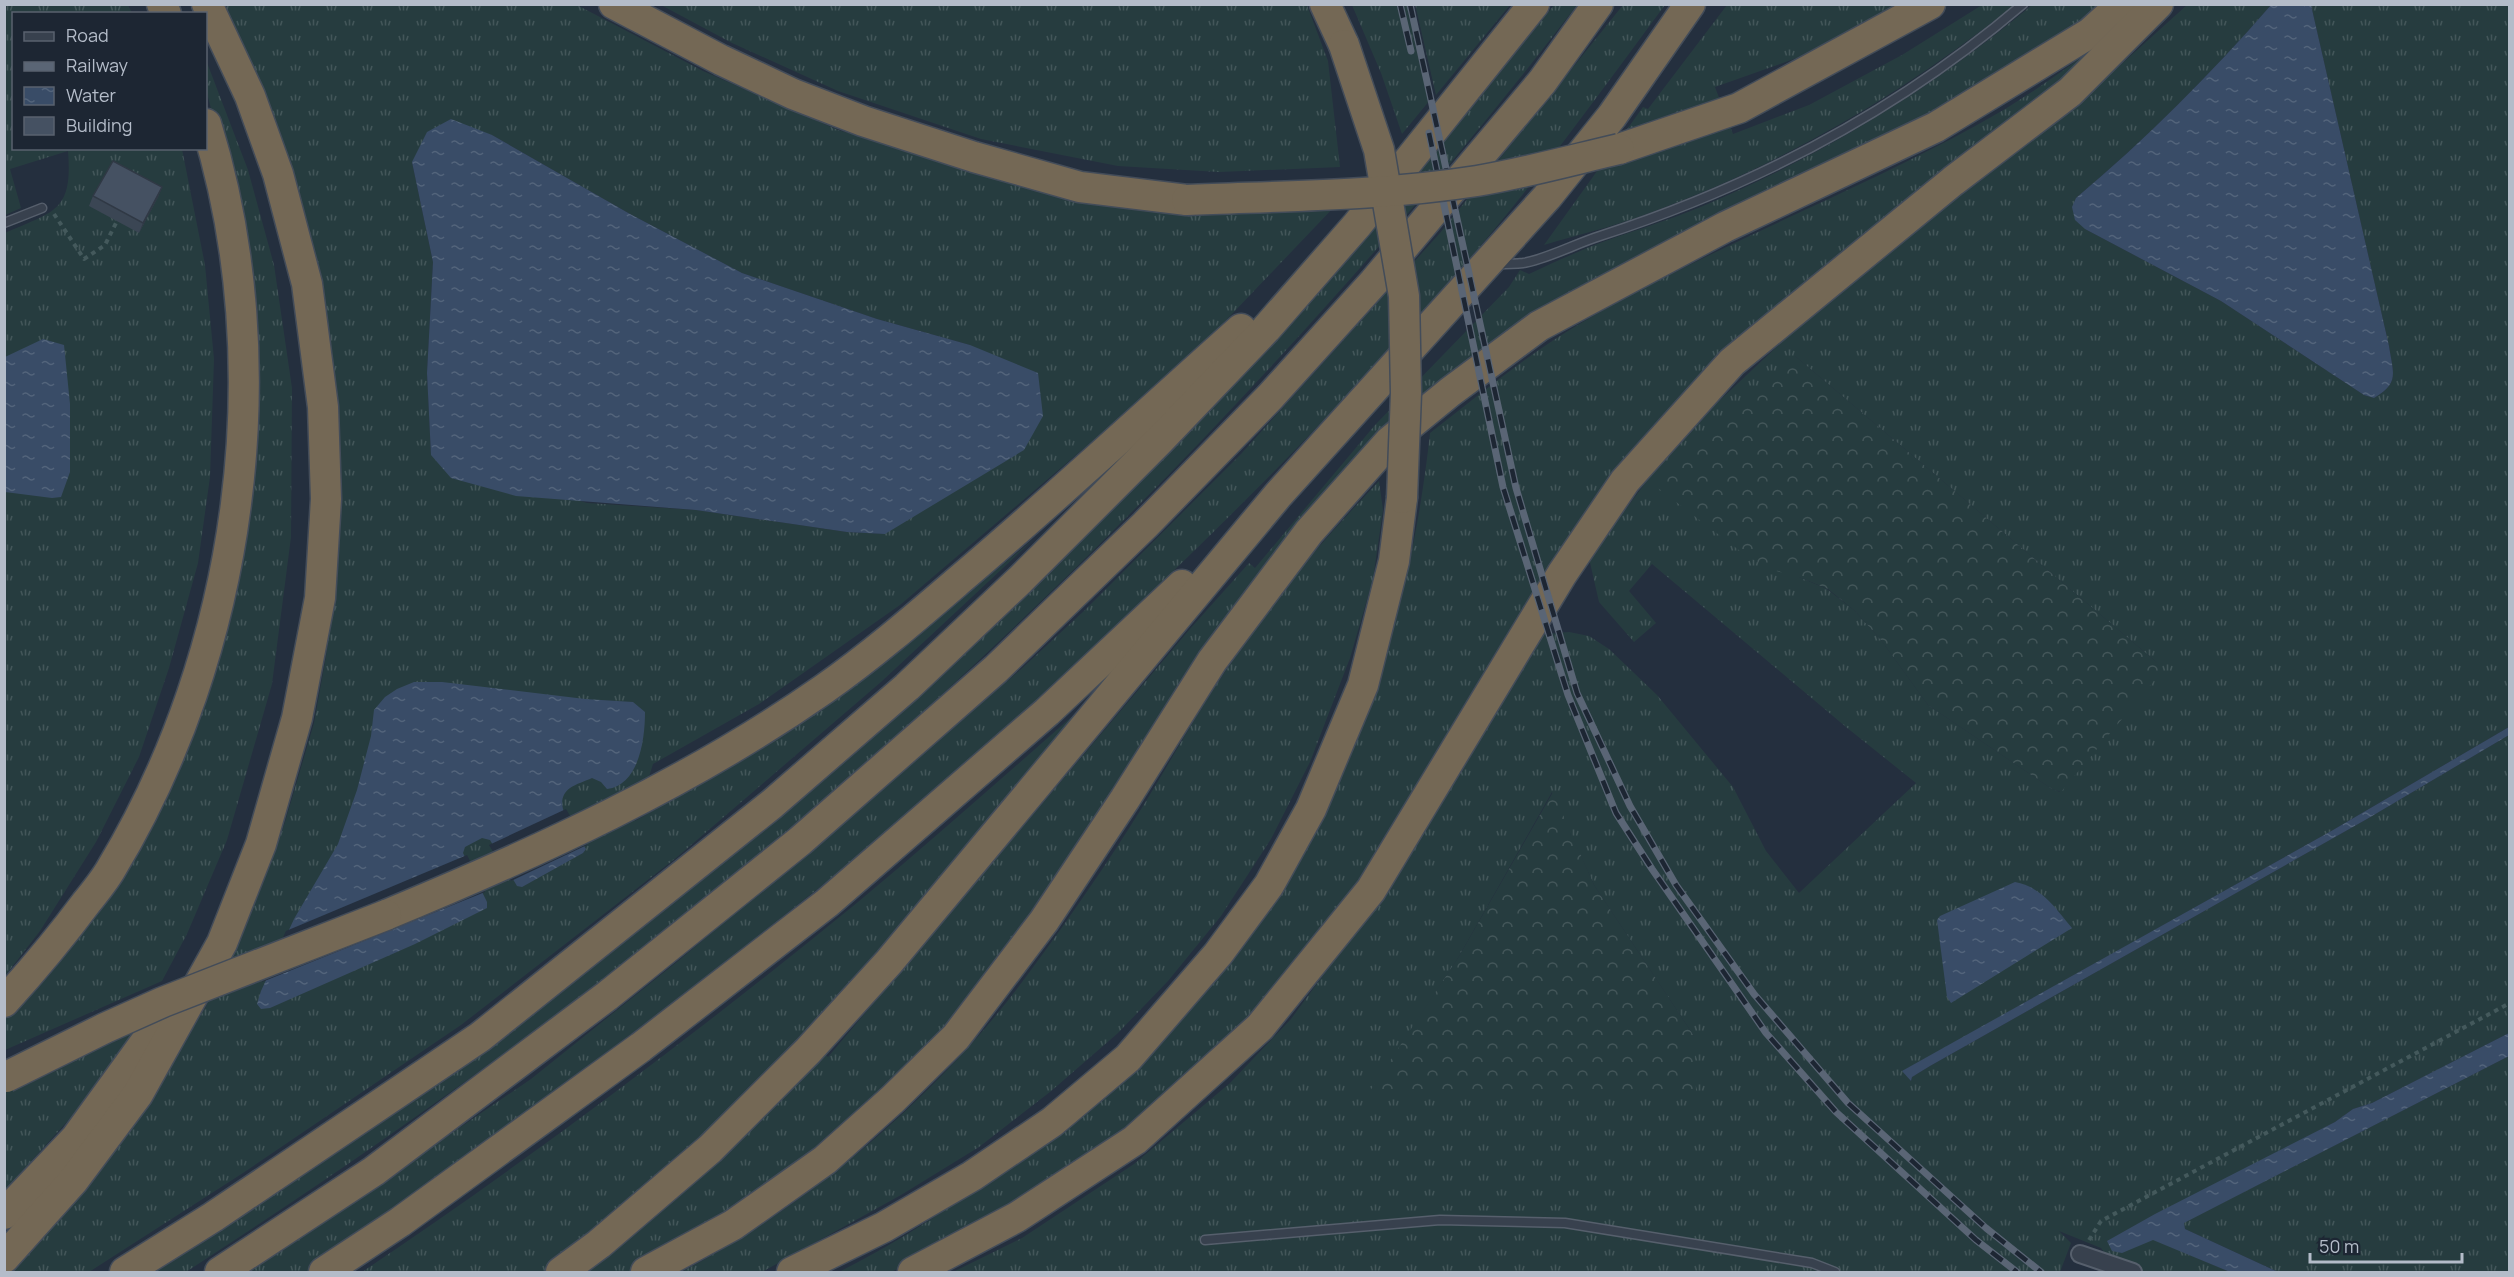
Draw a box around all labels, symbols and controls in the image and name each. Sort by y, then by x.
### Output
legend [12,12,207,150]
text: Road [66,23,109,47]
text: Railway [66,53,128,77]
text: Water [66,83,116,107]
text: Building [66,113,132,137]
scale bar [2310,1226,2462,1264]
text: 50 m [2319,1234,2359,1258]

